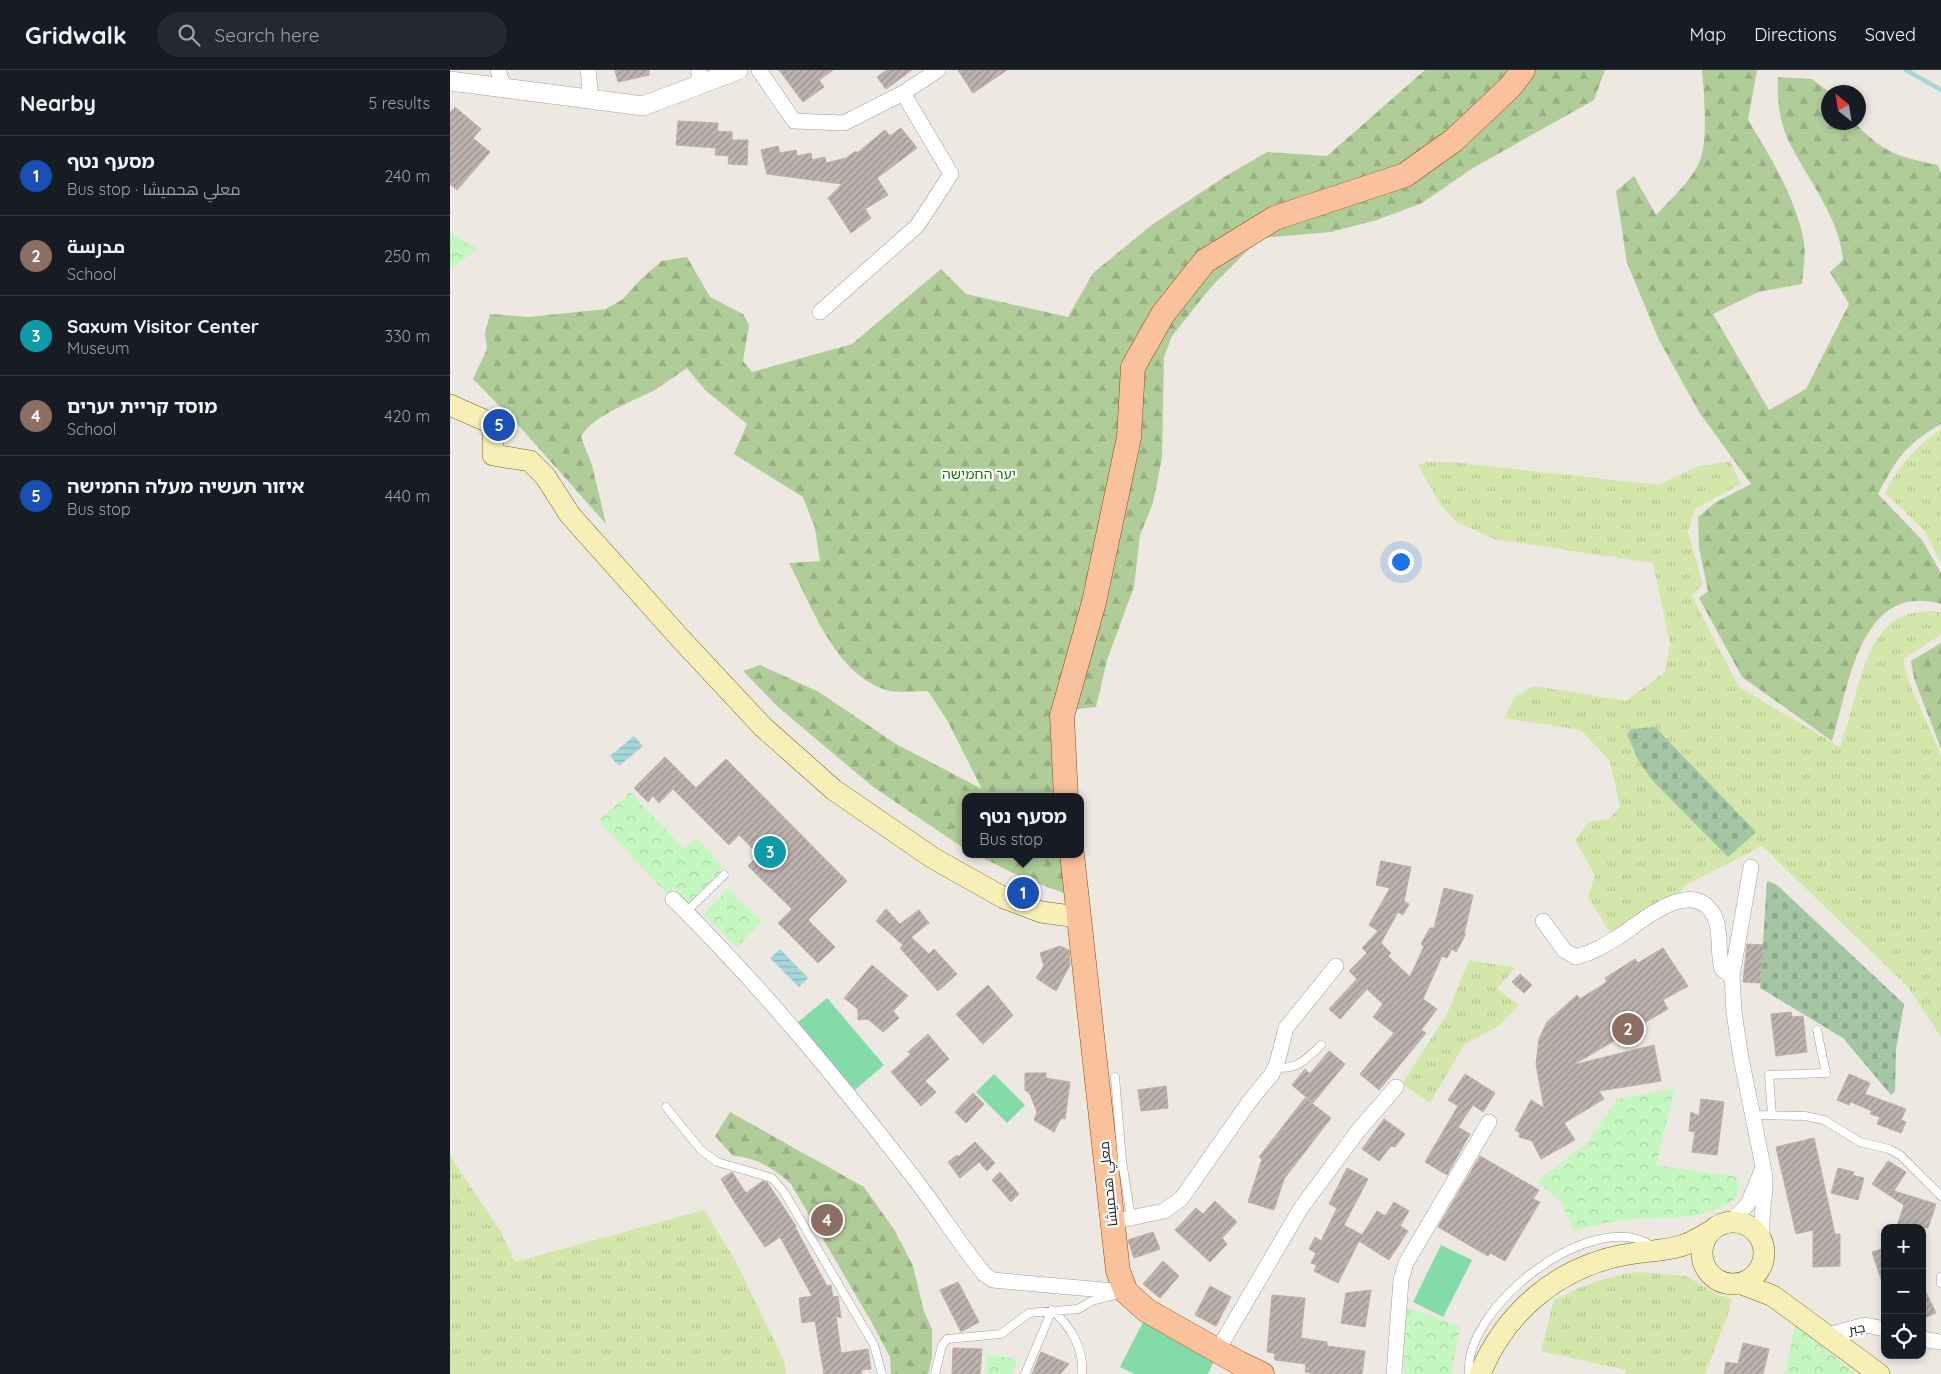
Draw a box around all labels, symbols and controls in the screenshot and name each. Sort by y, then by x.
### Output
search box [157,12,507,57]
text: Gridwalk [25,20,127,50]
icon: search [175,21,203,49]
text: Search here [215,23,319,47]
text: Map [1689,23,1726,46]
text: Directions [1754,23,1837,46]
text: Saved [1865,23,1916,46]
north arrow [1821,85,1866,130]
text: Nearby [20,90,96,116]
text: 5 results [369,93,430,113]
text: מסעף נטף [67,149,155,173]
text: 1 [33,166,39,186]
text: 240 m [384,166,430,186]
text: Bus stop · معلي هحميشا [67,179,241,199]
text: مدرسة [67,234,125,258]
text: 2 [31,246,41,266]
text: 250 m [384,246,430,266]
text: School [67,264,116,284]
text: Saxum Visitor Center [67,314,259,338]
text: 3 [32,326,40,346]
text: 330 m [385,326,430,346]
text: Museum [67,338,130,358]
text: מוסד קריית יערים [67,394,217,418]
text: 4 [31,406,41,426]
text: 420 m [384,406,430,426]
pin: 5 [483,406,515,444]
text: School [67,419,116,439]
park label: יער החמישה [942,465,1016,483]
text: איזור תעשיה מעלה החמישה [67,474,304,498]
text: 5 [31,486,41,506]
text: 440 m [385,486,430,506]
text: Bus stop [67,499,131,519]
your location [1388,549,1414,575]
popup [962,793,1084,858]
text: מסעף נטף [979,804,1067,828]
text: Bus stop [979,829,1043,849]
pin: 3 [754,833,786,871]
pin: 1 [1007,874,1039,912]
pin: 2 [1612,1010,1644,1048]
street label: معلي هحميشا [1095,1140,1124,1228]
pin: 4 [811,1201,843,1239]
map controls [1881,1224,1926,1359]
button: + [1881,1224,1926,1269]
button: − [1881,1269,1926,1314]
button: locate [1881,1314,1926,1359]
street label: جبر [1847,1318,1866,1338]

